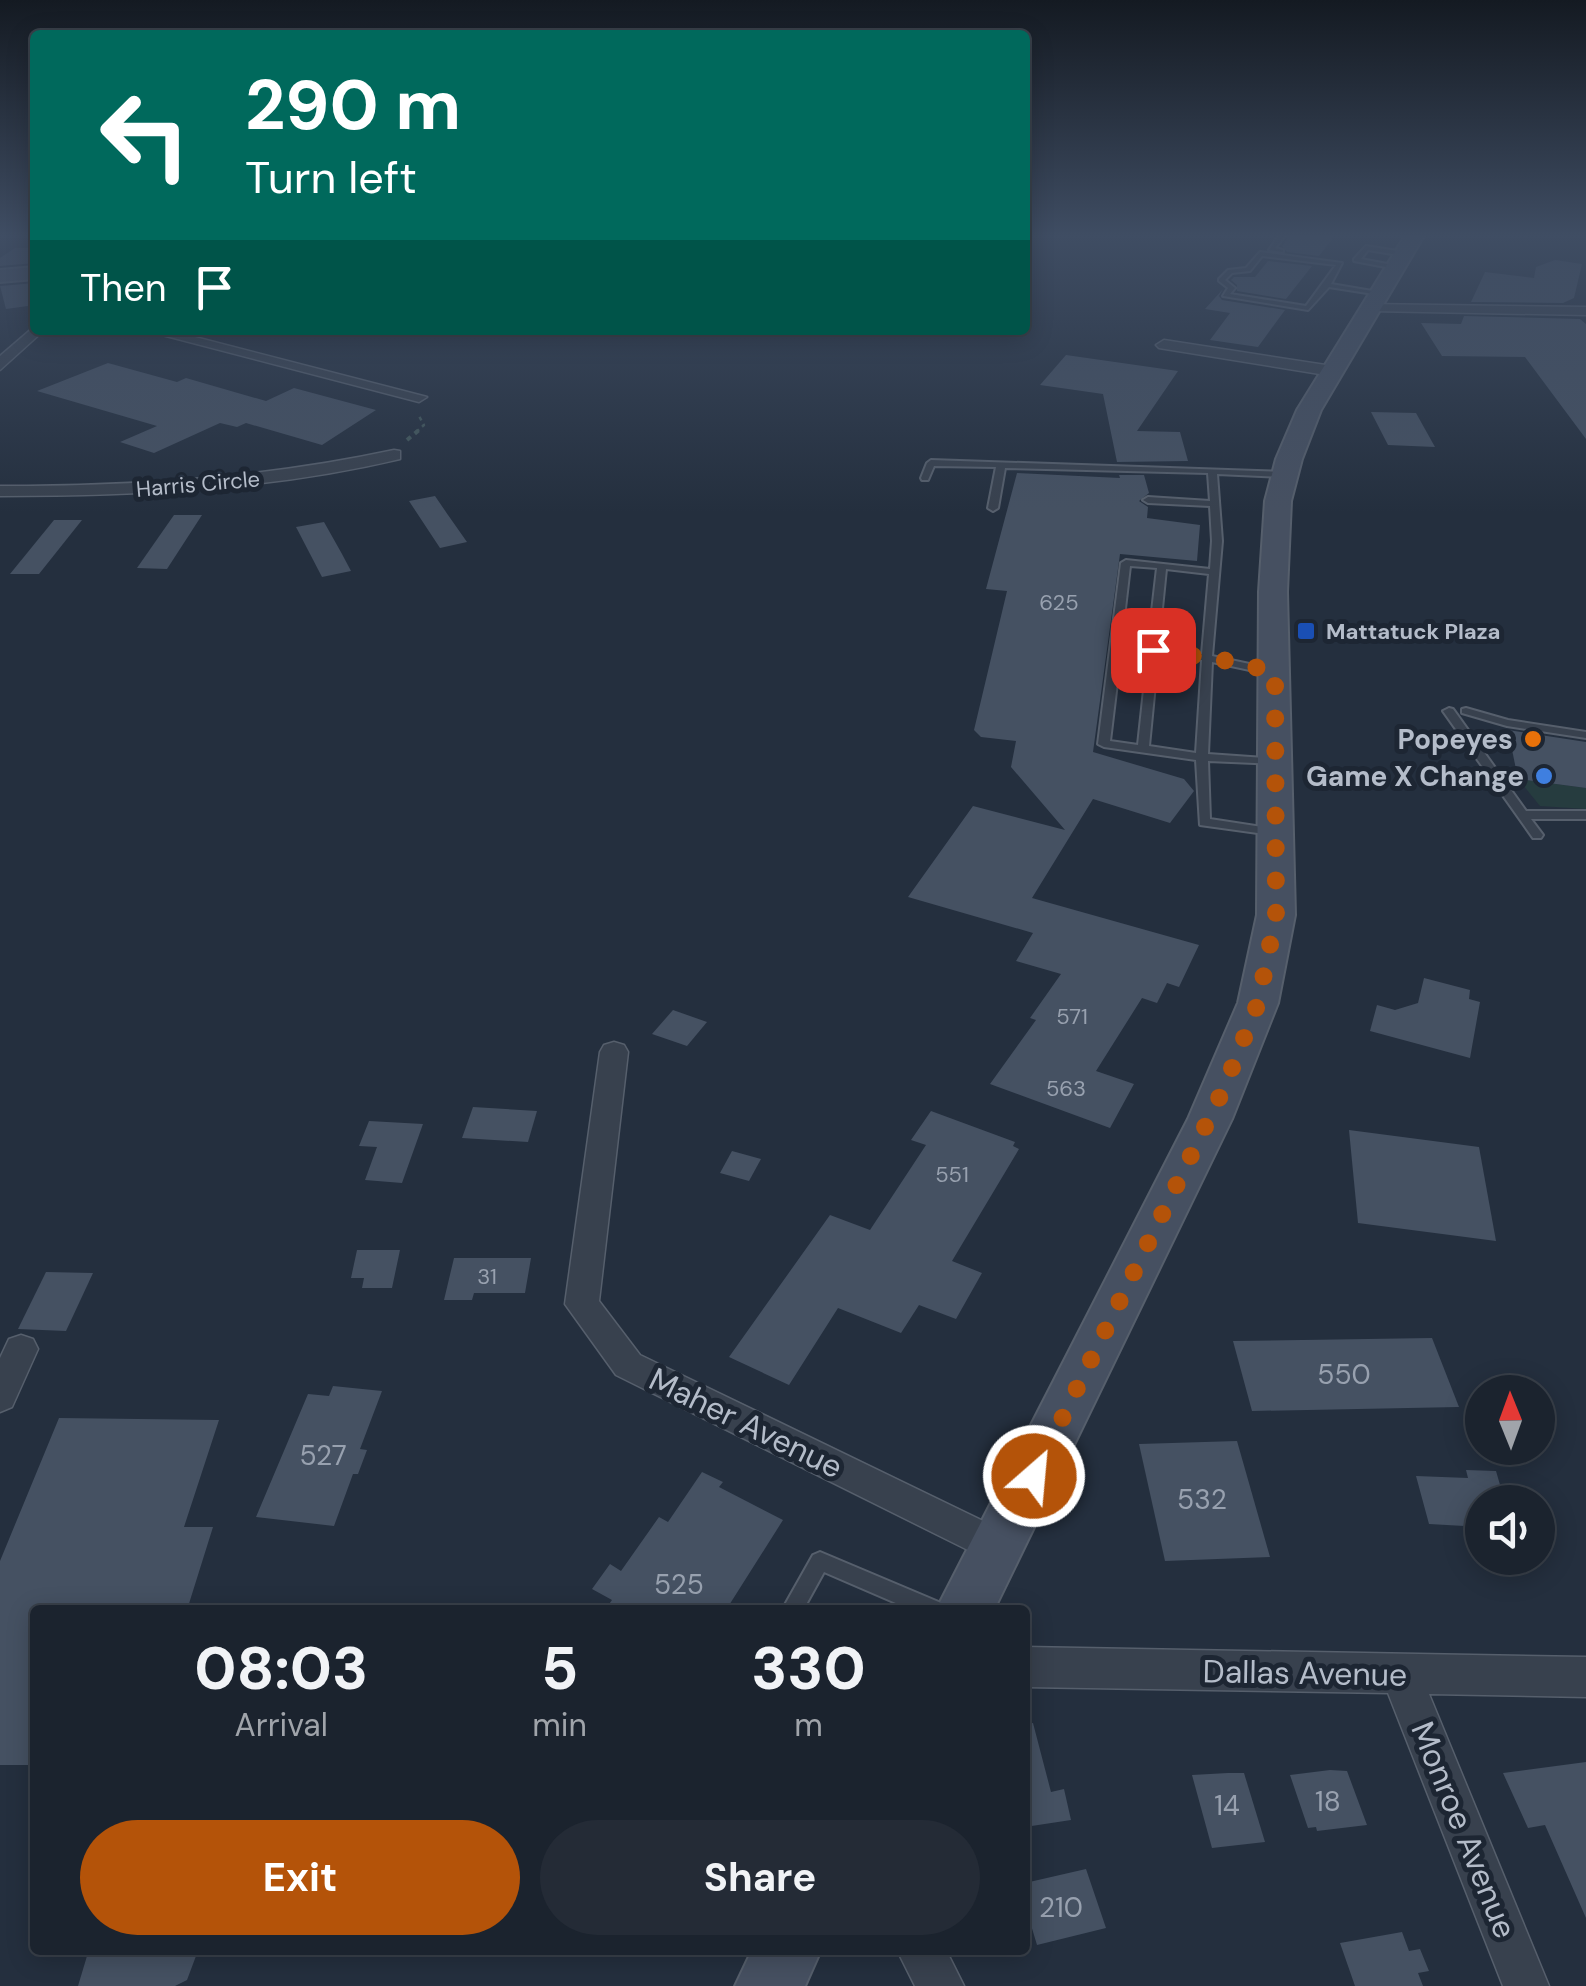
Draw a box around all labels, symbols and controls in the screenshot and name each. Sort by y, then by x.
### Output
text: 290 m [245,60,461,151]
icon: left [80,70,210,200]
text: Turn left [245,148,417,207]
icon: arrive [187,260,242,315]
text: Then [80,263,167,313]
street label: Harris Circle [135,464,261,504]
house number: 625 [1039,588,1079,617]
pin [1111,608,1196,693]
place label: Mattatuck Plaza [1326,617,1500,646]
marker: Mattatuck Plaza [1295,620,1317,642]
icon: arrive [1126,623,1181,678]
place label: Popeyes [1397,721,1513,758]
marker: Popeyes [1522,728,1544,750]
place label: Game X Change [1306,758,1524,795]
marker: Game X Change [1533,765,1555,787]
house number: 571 [1056,1002,1088,1031]
house number: 563 [1046,1074,1086,1103]
house number: 551 [935,1160,969,1189]
house number: 31 [477,1262,497,1291]
house number: 550 [1317,1356,1371,1393]
street label: Maher Avenue [642,1358,850,1488]
north arrow [1465,1375,1555,1465]
map controls [1465,1375,1555,1575]
position arrow [982,1424,1086,1528]
house number: 527 [299,1437,347,1474]
house number: 532 [1177,1481,1227,1518]
button: sound [1465,1485,1555,1575]
house number: 525 [654,1566,704,1603]
text: 08:03 [194,1629,368,1708]
text: 5 [541,1629,578,1708]
text: 330 [751,1629,866,1708]
street label: Dallas Avenue [1202,1650,1408,1696]
text: Arrival [235,1704,328,1746]
text: min [532,1704,587,1746]
text: m [794,1704,823,1746]
street label: Monroe Avenue [1401,1716,1527,1944]
house number: 18 [1315,1783,1341,1820]
house number: 14 [1214,1787,1240,1824]
button: Exit [80,1820,520,1935]
button: Share [540,1820,980,1935]
house number: 210 [1039,1889,1083,1926]

